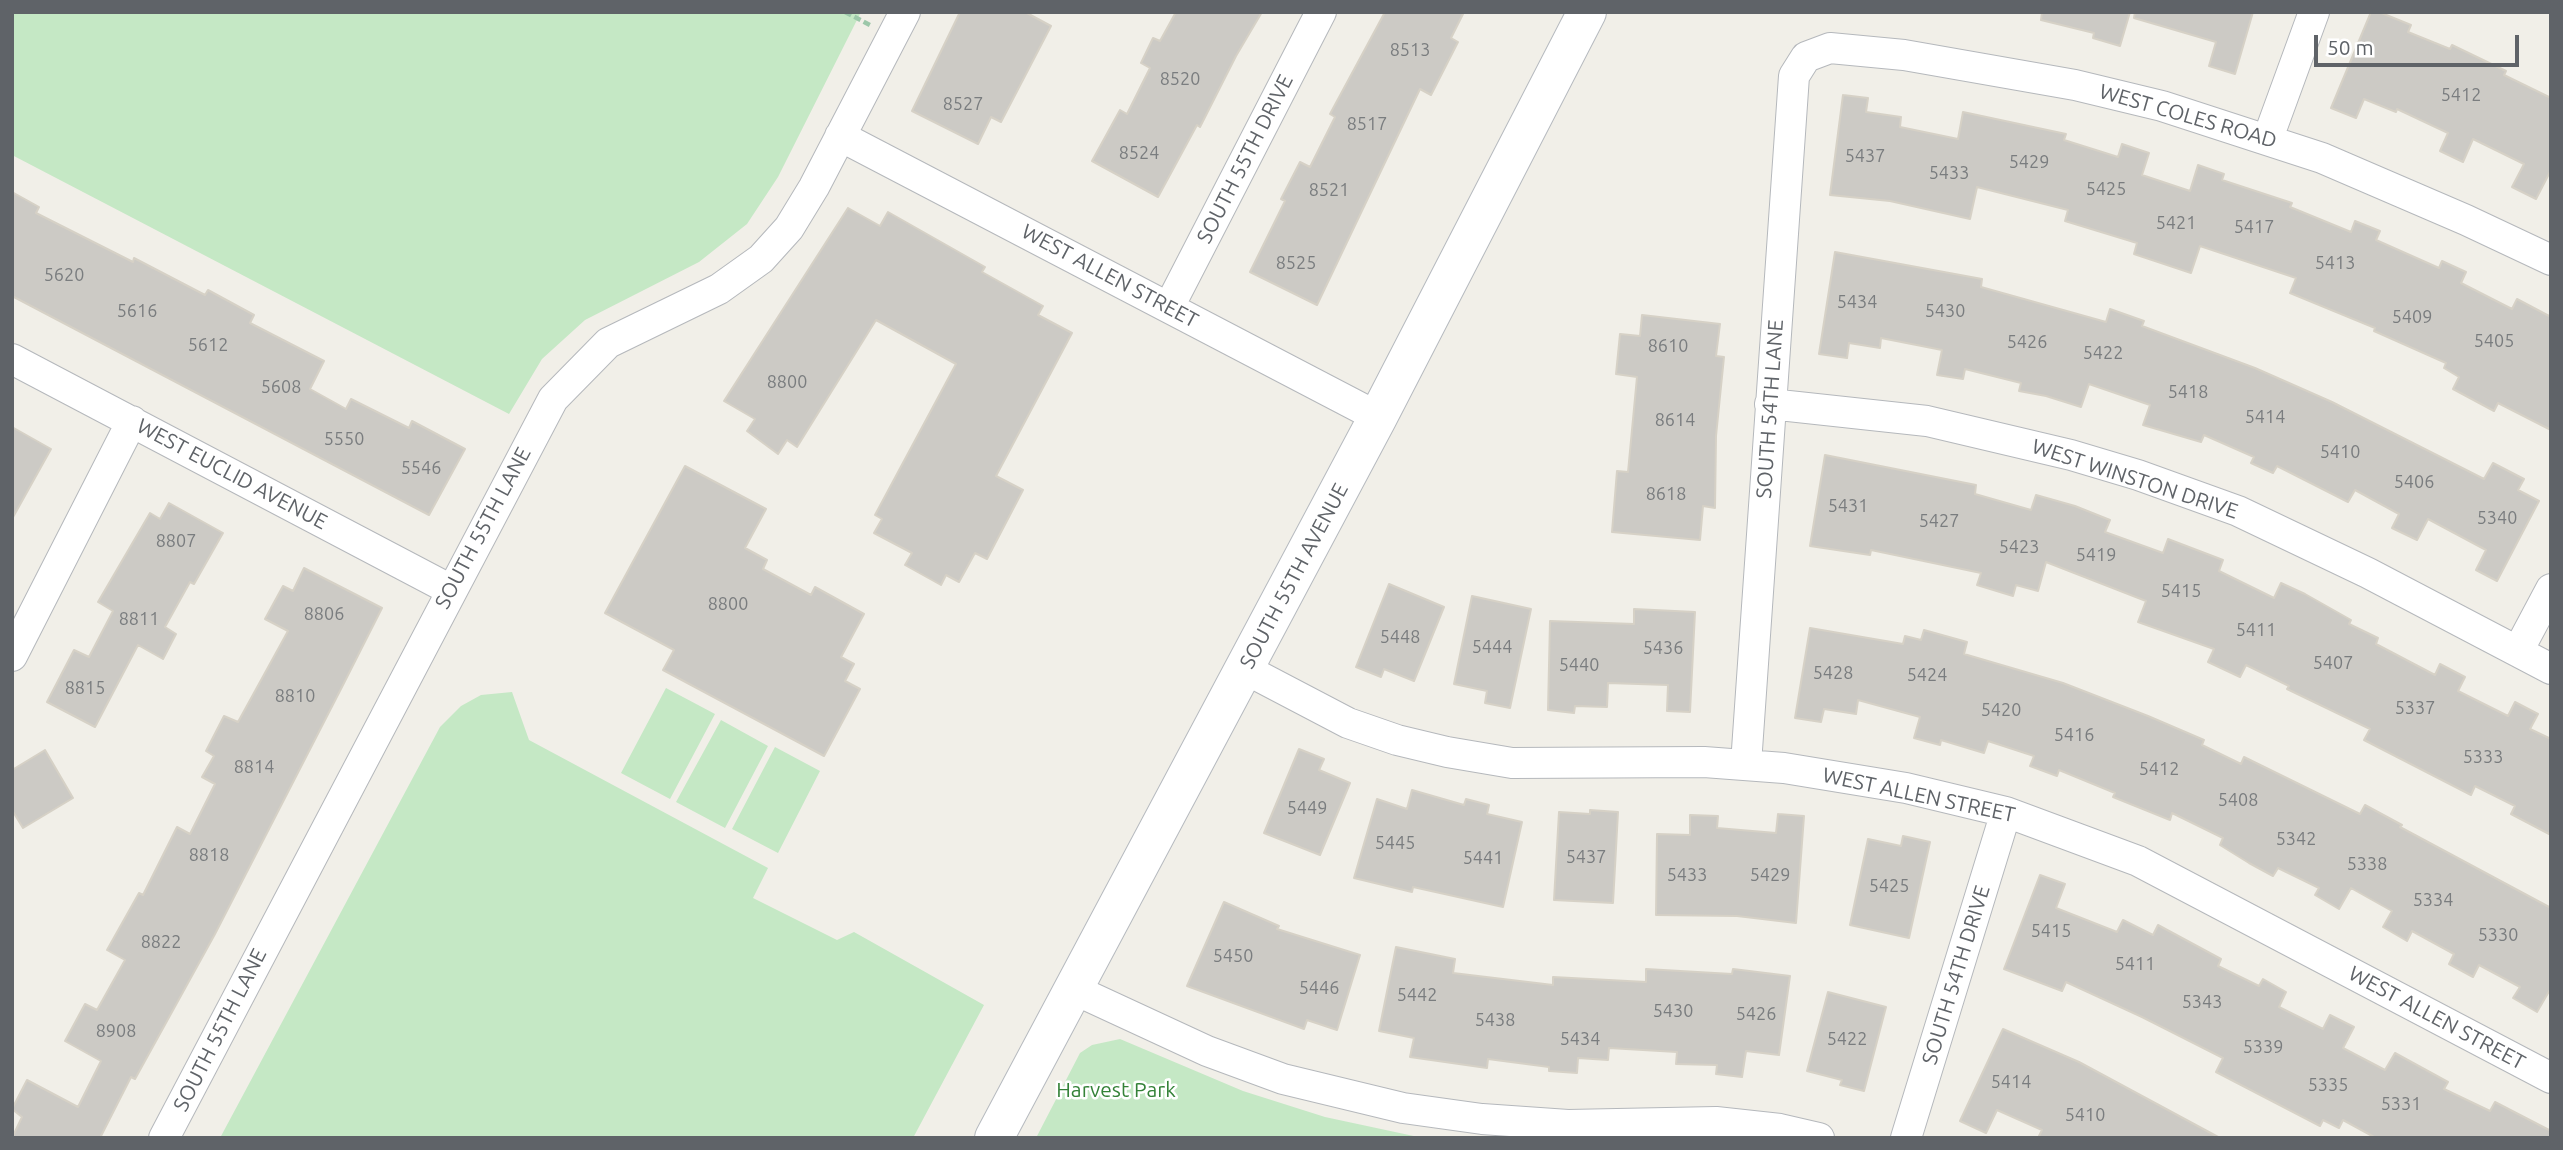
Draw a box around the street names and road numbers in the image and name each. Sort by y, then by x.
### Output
street label: SOUTH 55TH DRIVE [1192,70,1298,248]
street label: WEST COLES ROAD [2096,79,2280,153]
street label: WEST ALLEN STREET [1017,219,1203,333]
street label: SOUTH 54TH LANE [1751,319,1789,499]
street label: WEST EUCLID AVENUE [133,413,331,535]
street label: WEST WINSTON DRIVE [2029,434,2241,524]
street label: SOUTH 55TH LANE [430,443,536,613]
street label: SOUTH 55TH AVENUE [1234,479,1354,673]
street label: WEST ALLEN STREET [1820,762,2018,828]
street label: SOUTH 54TH DRIVE [1917,882,1995,1068]
street label: SOUTH 55TH LANE [168,944,272,1116]
street label: WEST ALLEN STREET [2344,961,2530,1075]

